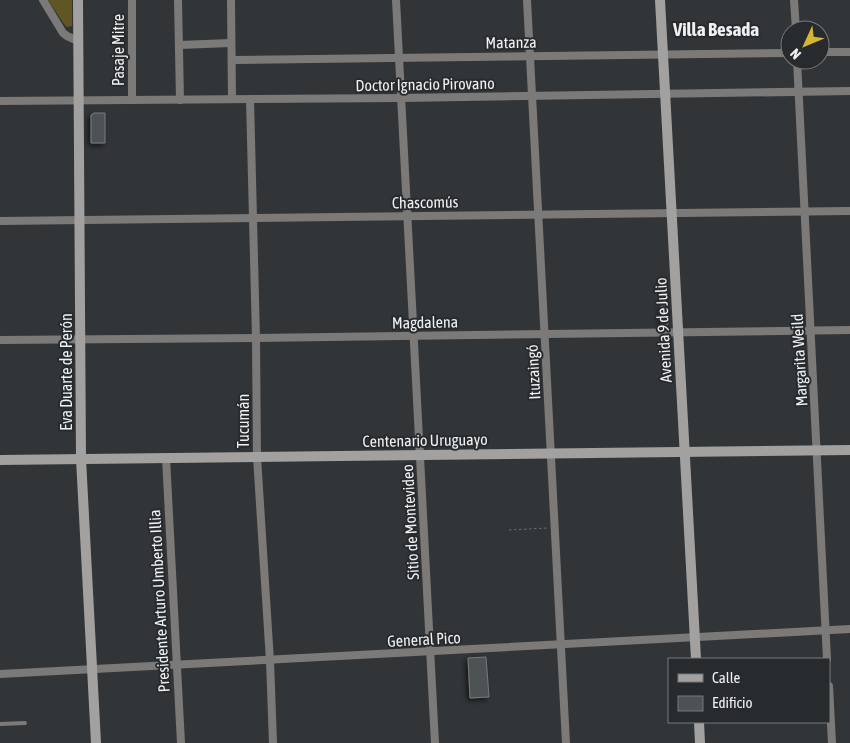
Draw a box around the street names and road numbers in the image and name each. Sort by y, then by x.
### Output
street label: Pasaje Mitre [109,14,128,86]
street label: Matanza [485,33,537,51]
street label: Doctor Ignacio Pirovano [355,74,495,95]
street label: Chascomús [392,192,459,212]
street label: Avenida 9 de Julio [651,277,675,383]
street label: Magdalena [392,312,458,333]
street label: Eva Duarte de Perón [57,313,75,431]
street label: Margarita Weild [788,313,811,407]
street label: Ituzaingó [523,344,544,400]
street label: Tucumán [234,394,252,448]
street label: Centenario Uruguayo [362,430,488,451]
street label: Sitio de Montevideo [398,464,422,580]
street label: Presidente Arturo Umberto Illia [145,509,173,693]
street label: General Pico [387,628,461,650]

